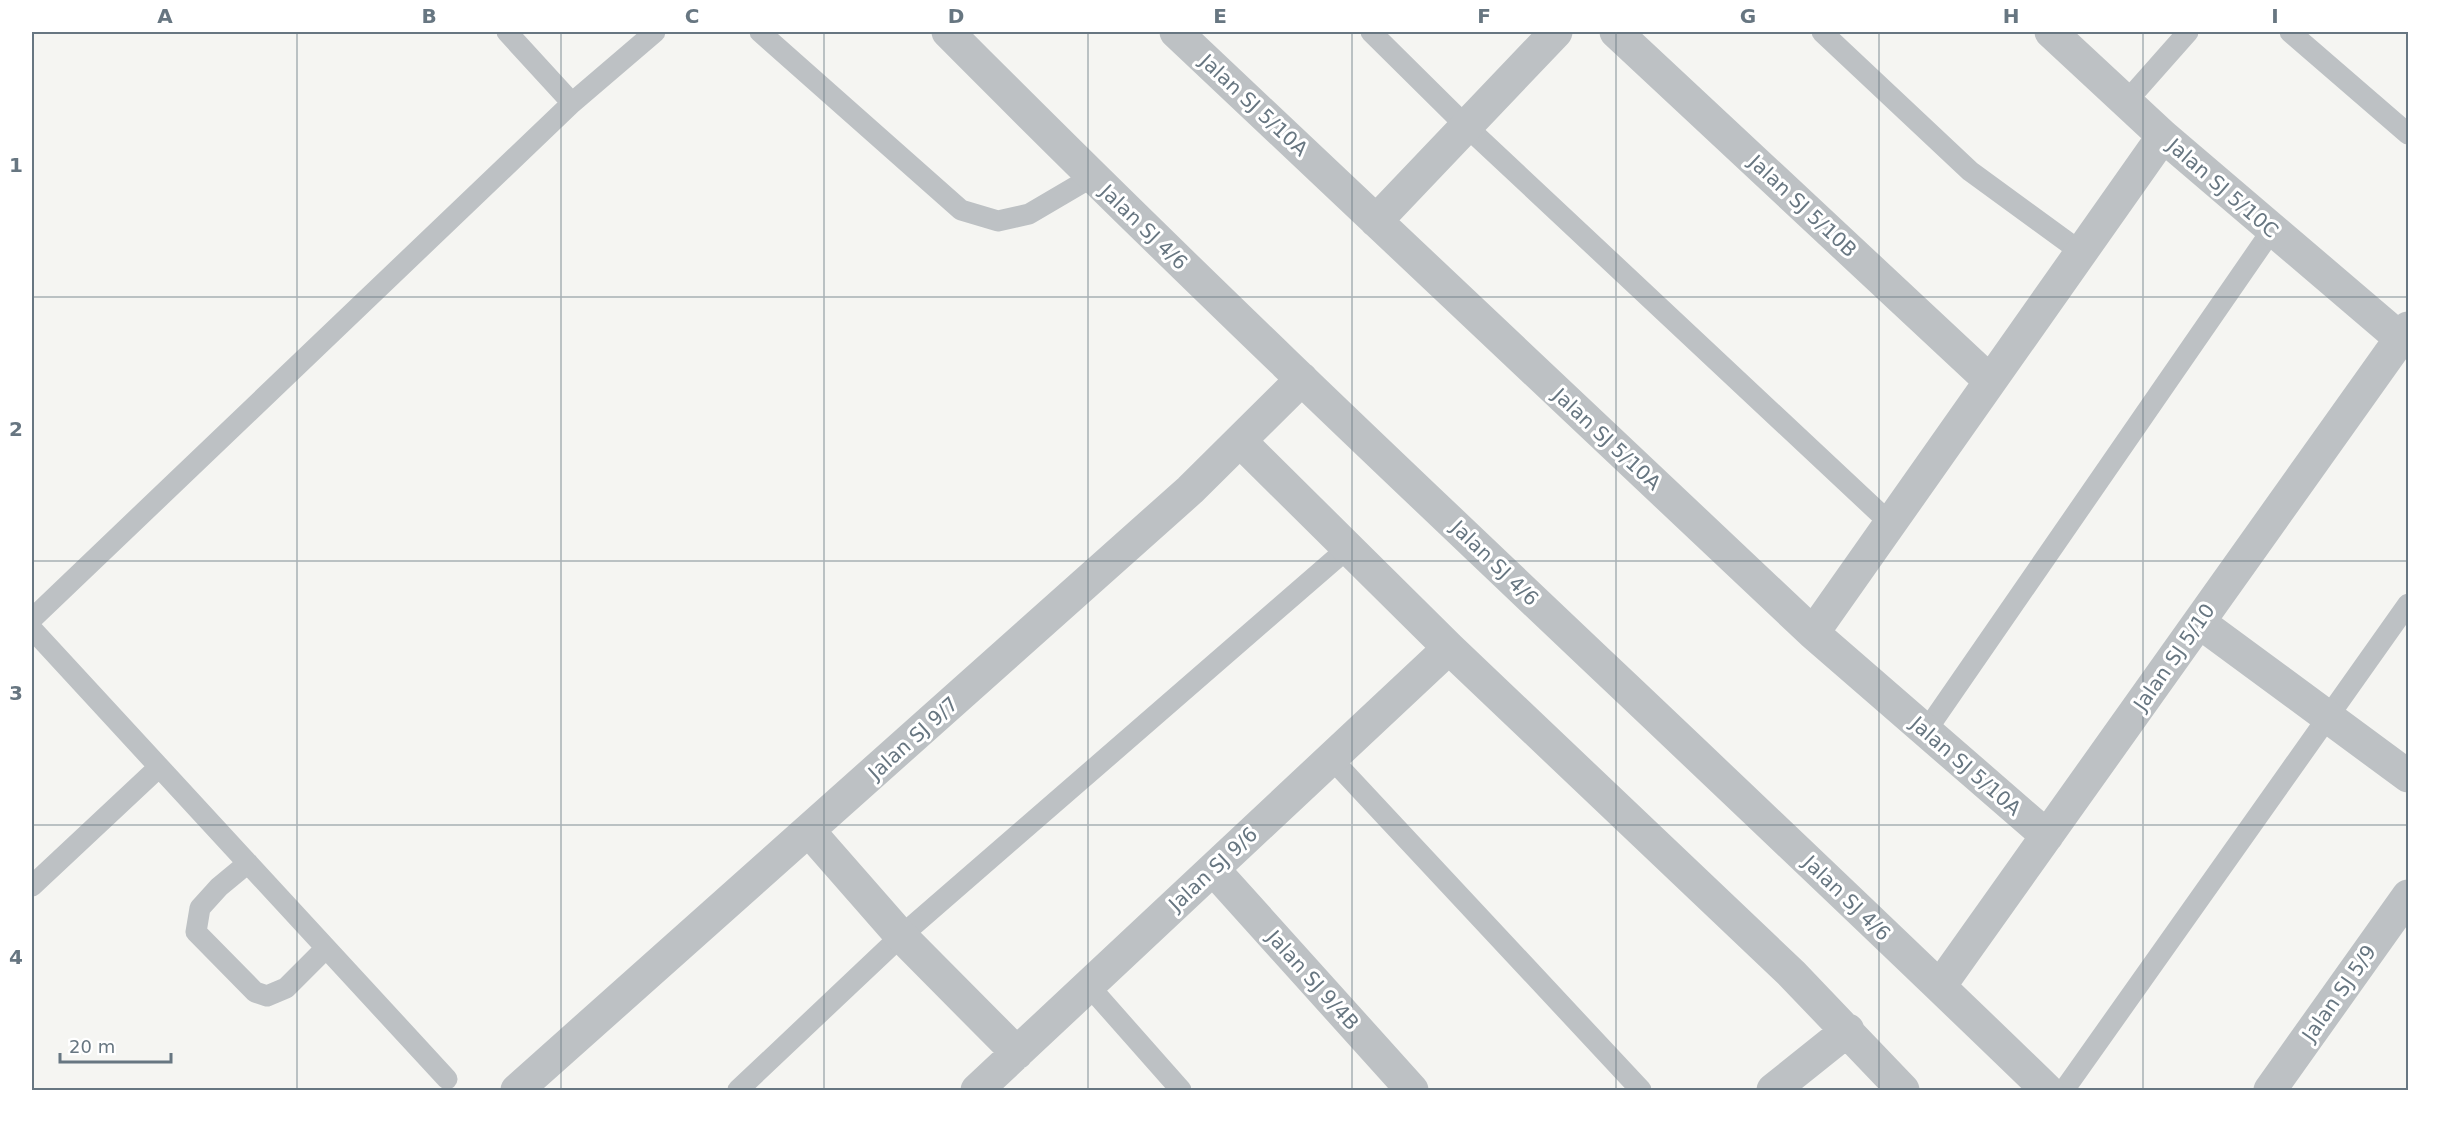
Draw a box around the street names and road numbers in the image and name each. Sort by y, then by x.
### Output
street label: Jalan SJ 5/10A [1194,48,1313,161]
street label: Jalan SJ 5/10C [2161,132,2283,243]
street label: Jalan SJ 5/10B [1743,149,1862,262]
street label: Jalan SJ 4/6 [1094,178,1193,275]
street label: Jalan SJ 5/10A [1547,382,1666,495]
street label: Jalan SJ 4/6 [1445,514,1544,611]
street label: Jalan SJ 5/10 [2127,599,2220,717]
street label: Jalan SJ 9/7 [862,692,963,786]
street label: Jalan SJ 5/10A [1904,710,2026,821]
street label: Jalan SJ 9/6 [1162,822,1262,917]
street label: Jalan SJ 4/6 [1797,849,1896,946]
street label: Jalan SJ 9/4B [1261,924,1364,1035]
street label: Jalan SJ 5/9 [2296,940,2381,1047]

